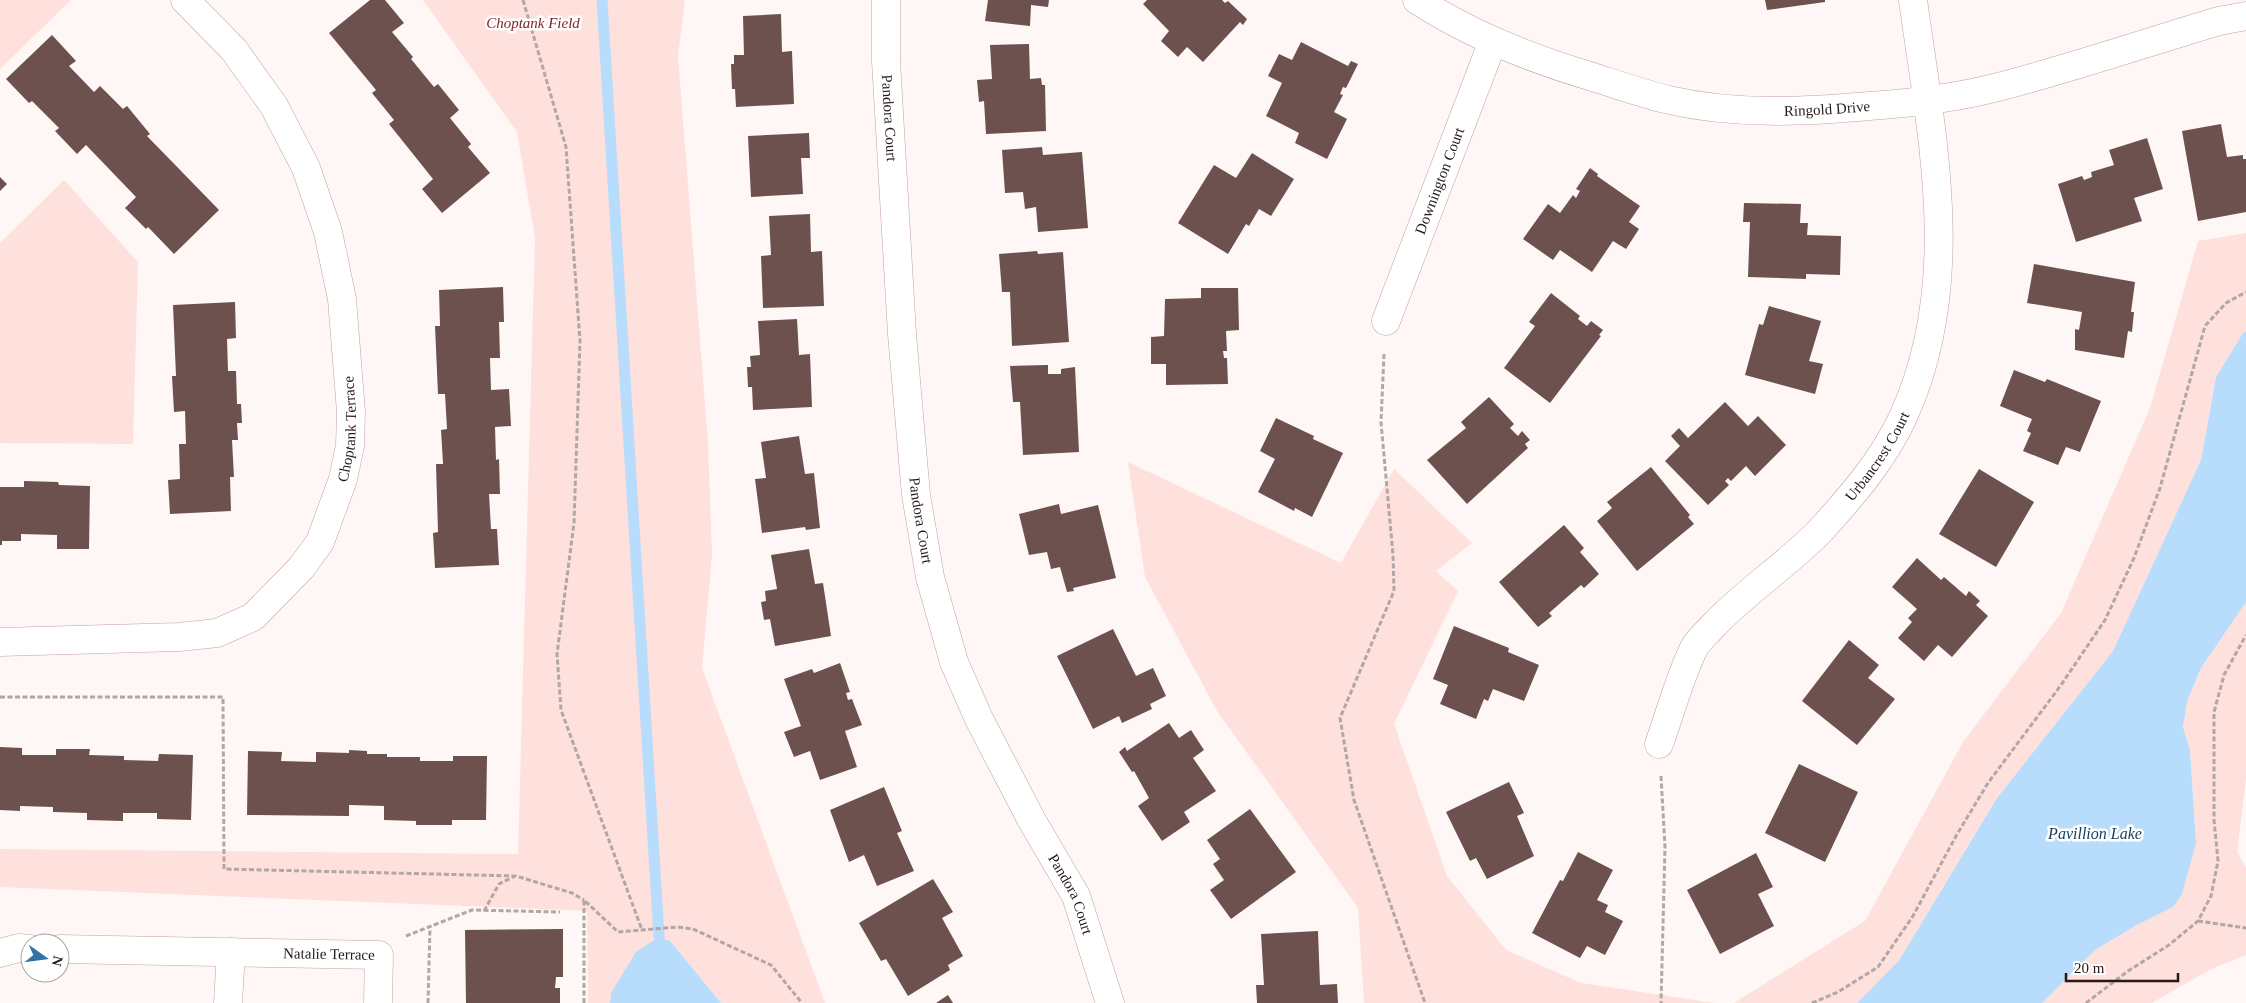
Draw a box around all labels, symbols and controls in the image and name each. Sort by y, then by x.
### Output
park label: Choptank Field [486,15,580,31]
street label: Pandora Court [879,74,900,163]
street label: Ringold Drive [1784,98,1871,119]
street label: Downington Court [1412,124,1467,237]
street label: Choptank Terrace [335,375,359,483]
street label: Urbancrest Court [1842,409,1913,504]
street label: Pandora Court [907,477,936,566]
water label: Pavillion Lake [2047,825,2142,842]
street label: Pandora Court [1045,851,1096,937]
north arrow [20,933,70,983]
street label: Natalie Terrace [283,945,375,963]
scale bar [2066,950,2178,982]
text: N [49,954,66,968]
text: 20 m [2074,960,2105,976]

